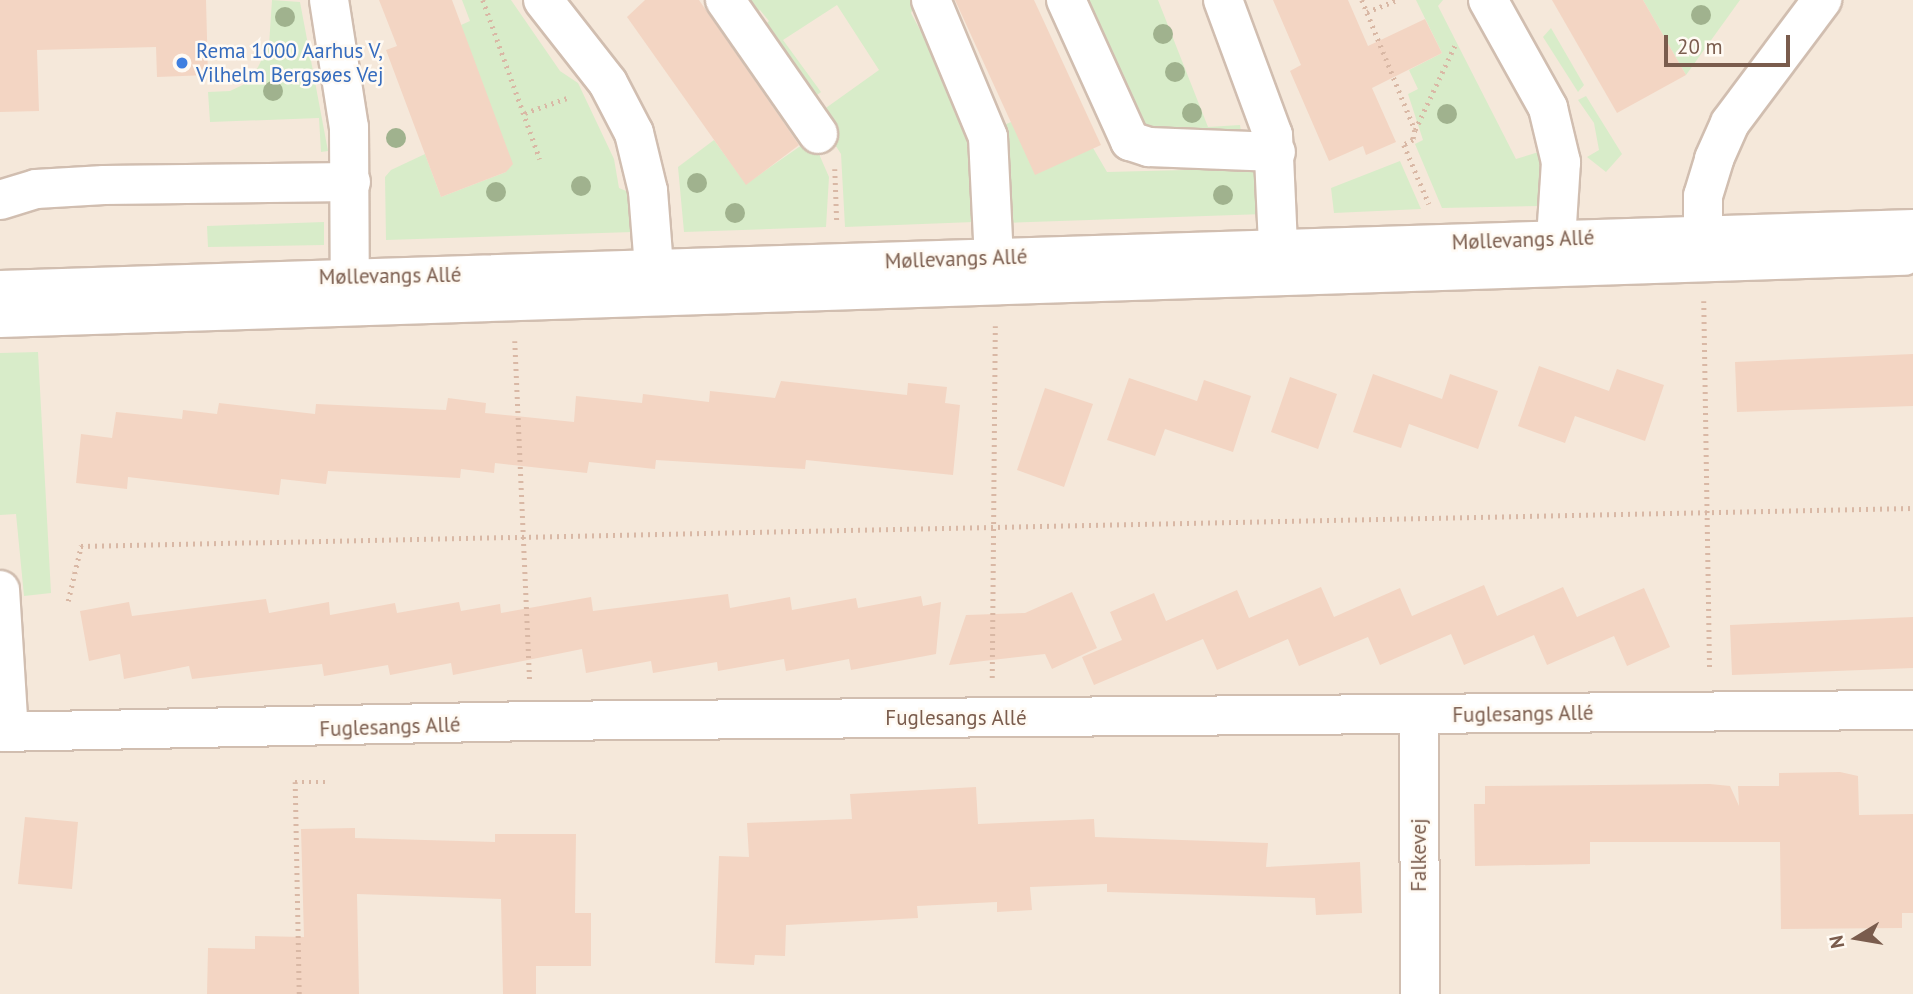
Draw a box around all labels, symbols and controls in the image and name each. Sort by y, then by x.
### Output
scale bar [1668,21,1794,65]
text: 20 m [1677,33,1723,60]
place label: Rema 1000 Aarhus V, Vilhelm Bergsøes Vej [196,38,384,88]
marker: Rema 1000 Aarhus V, Vilhelm Bergsøes Vej [174,55,190,71]
street label: Møllevangs Allé [1451,225,1595,255]
street label: Møllevangs Allé [884,244,1028,274]
street label: Møllevangs Allé [318,262,462,290]
street label: Fuglesangs Allé [1452,700,1594,728]
street label: Fuglesangs Allé [885,705,1027,731]
street label: Fuglesangs Allé [319,712,461,742]
street label: Falkevej [1406,818,1432,892]
north arrow [1822,903,1892,973]
text: N [1823,934,1849,950]

